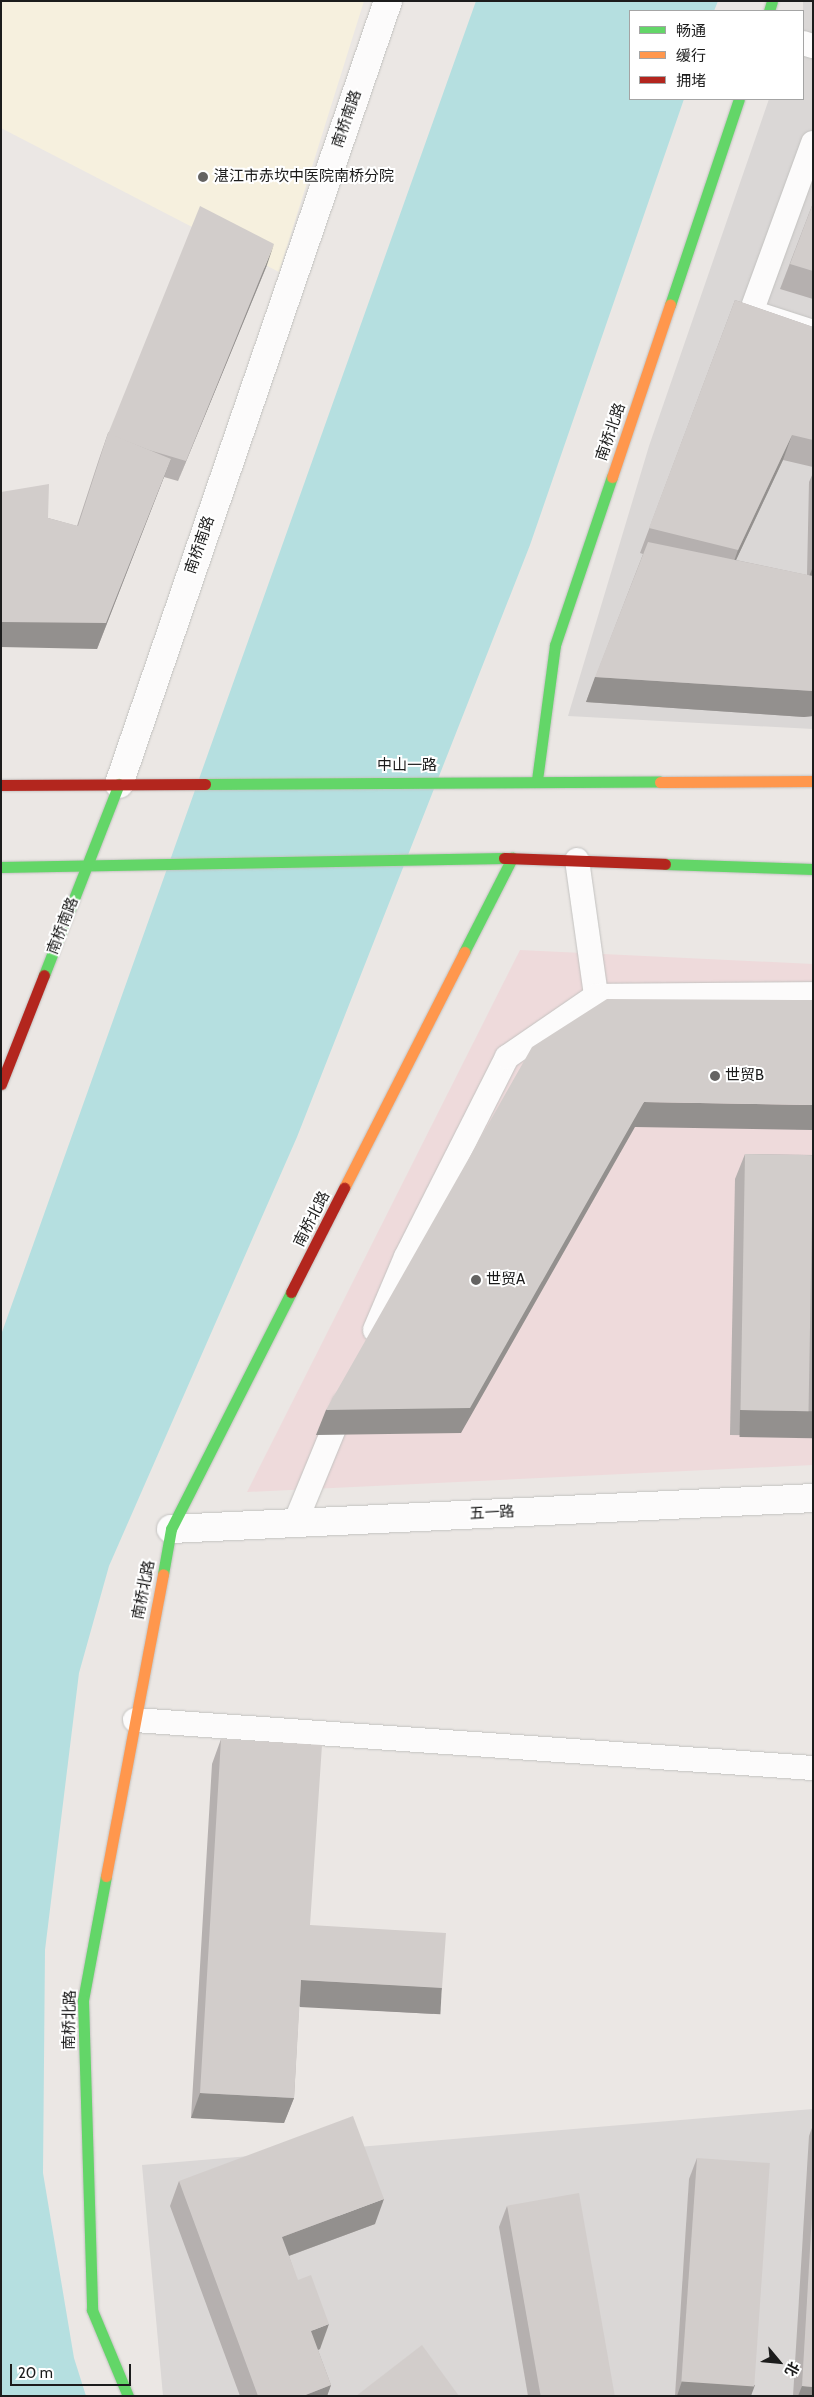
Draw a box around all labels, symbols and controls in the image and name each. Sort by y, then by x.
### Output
legend [629,10,804,100]
text: 畅通 [676,22,706,40]
text: 缓行 [676,47,706,65]
text: 拥堵 [676,72,706,90]
street label: 南桥南路 [329,88,365,150]
place label: 湛江市赤坎中医院南桥分院 [214,168,394,186]
marker: 湛江市赤坎中医院南桥分院 [196,170,210,184]
street label: 南桥北路 [593,401,629,463]
street label: 南桥南路 [182,514,218,576]
street label: 中山一路 [377,757,437,775]
street label: 南桥南路 [44,895,82,957]
place label: 世贸B [725,1067,764,1085]
marker: 世贸B [709,1070,721,1082]
street label: 南桥北路 [290,1188,334,1250]
place label: 世贸A [486,1271,525,1289]
marker: 世贸A [470,1274,482,1286]
street label: 五一路 [469,1503,515,1523]
street label: 南桥北路 [129,1559,159,1621]
street label: 南桥北路 [60,1990,80,2050]
north arrow [754,2337,804,2387]
scale bar [12,2354,134,2386]
text: 北 [781,2359,803,2379]
text: 20 m [18,2364,53,2382]

